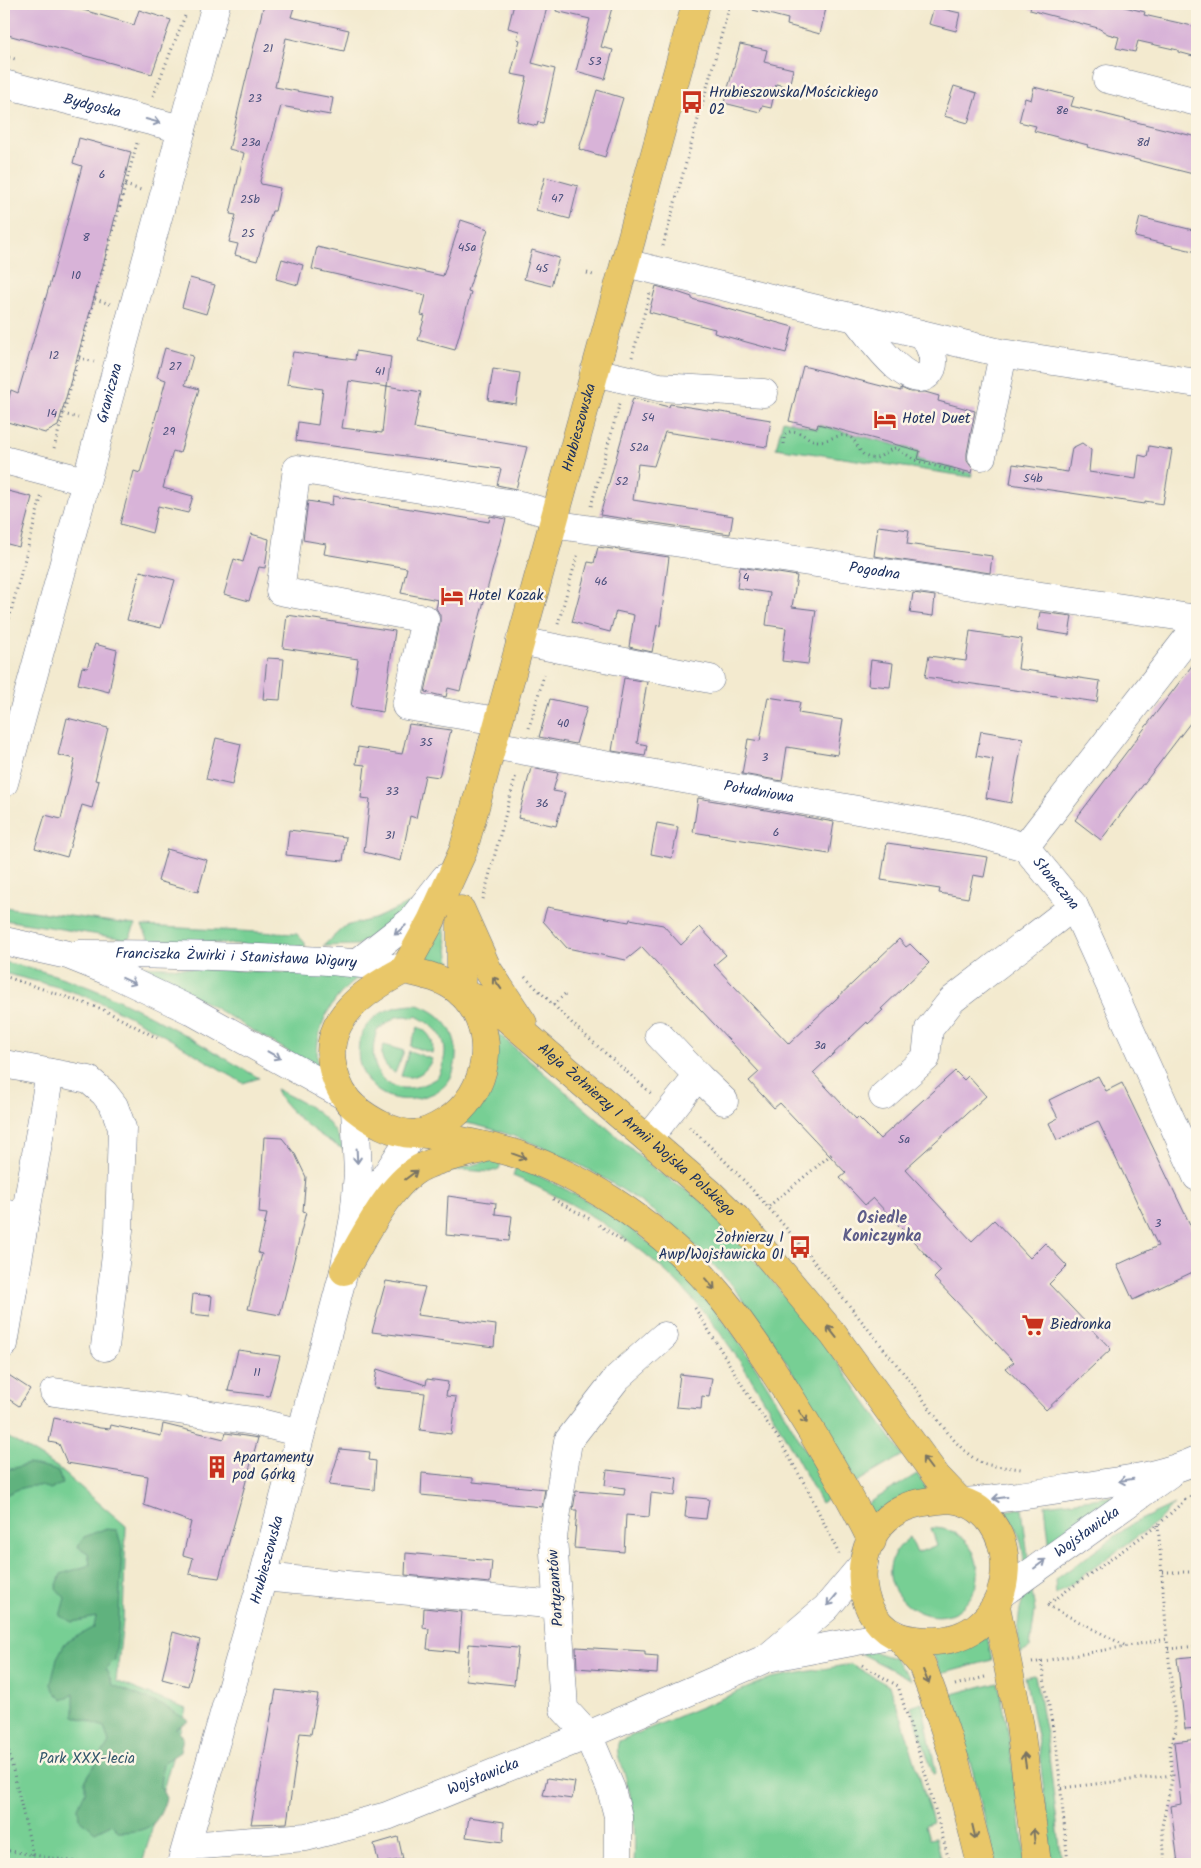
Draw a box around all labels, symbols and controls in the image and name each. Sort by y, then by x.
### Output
house number: 21 [263,39,274,58]
house number: 53 [588,52,602,71]
place label: Hrubieszowska/Mościckiego 02 [709,81,878,122]
street label: Bydgoska [61,87,124,125]
house number: 23 [248,89,262,108]
bus stop icon: Hrubieszowska/Mościckiego 02 [679,89,705,115]
house number: 8e [1056,101,1069,120]
one-way arrow [144,117,160,126]
house number: 23a [241,133,261,152]
house number: 8d [1136,133,1151,152]
house number: 6 [99,165,105,184]
house number: 47 [551,189,564,208]
house number: 25b [240,190,261,209]
house number: 25 [241,224,256,243]
house number: 8 [82,228,90,247]
house number: 45a [458,238,477,257]
house number: 45 [535,259,550,278]
house number: 10 [71,266,81,285]
house number: 12 [49,346,59,365]
house number: 27 [169,357,182,376]
street label: Graniczna [90,361,130,426]
house number: 41 [375,362,385,381]
street label: Hrubieszowska [556,381,603,475]
house number: 14 [47,404,58,423]
hotel icon: Hotel Duet [872,406,898,432]
place label: Hotel Duet [902,407,971,431]
house number: 54 [641,408,655,427]
house number: 29 [163,422,176,441]
house number: 52a [629,438,649,457]
house number: 54b [1023,469,1043,488]
house number: 52 [615,472,629,491]
street label: Pogodna [847,556,902,587]
house number: 4 [743,568,750,587]
house number: 46 [594,572,608,591]
hotel icon: Hotel Kozak [439,583,465,609]
place label: Hotel Kozak [468,584,544,608]
house number: 40 [557,714,569,733]
house number: 35 [419,733,434,752]
house number: 3 [762,748,769,767]
street label: Południowa [722,774,796,810]
house number: 33 [385,782,399,801]
house number: 36 [535,794,549,813]
house number: 6 [773,823,779,842]
house number: 31 [385,826,396,845]
street label: Słoneczna [1026,852,1085,916]
one-way arrow [393,924,406,936]
street label: Franciszka Żwirki i Stanisława Wigury [115,942,359,975]
one-way arrow [491,976,502,990]
one-way arrow [121,977,136,987]
house number: 3a [814,1036,827,1055]
street label: Aleja Żołnierzy I Armii Wojska Polskiego [532,1037,741,1223]
one-way arrow [266,1050,281,1060]
house number: 5a [898,1130,910,1149]
one-way arrow [353,1148,362,1164]
one-way arrow [511,1152,526,1161]
one-way arrow [404,1169,417,1180]
district label: Osiedle Koniczynka [843,1206,921,1249]
house number: 3 [1155,1214,1162,1233]
place label: Żołnierzy I Awp/Wojsławicka 01 [658,1226,784,1267]
bus stop icon: Żołnierzy I Awp/Wojsławicka 01 [787,1234,813,1260]
one-way arrow [704,1277,716,1290]
supermarket icon: Biedronka [1020,1312,1046,1338]
place label: Biedronka [1050,1313,1111,1337]
one-way arrow [826,1326,837,1339]
house number: 11 [253,1363,261,1382]
one-way arrow [798,1410,808,1424]
place label: Apartamenty pod Górką [232,1446,315,1487]
building icon: Apartamenty pod Górką [204,1454,230,1480]
one-way arrow [922,1456,932,1470]
one-way arrow [1119,1475,1135,1485]
one-way arrow [992,1493,1008,1503]
street label: Wojsławicka [1049,1501,1125,1564]
street label: Hrubieszowska [244,1513,291,1607]
street label: Partyzantów [541,1548,571,1627]
one-way arrow [1033,1559,1046,1570]
one-way arrow [827,1594,838,1607]
one-way arrow [922,1669,932,1684]
park label: Park XXX-lecia [39,1747,135,1771]
street label: Wojsławicka [444,1752,523,1802]
one-way arrow [1020,1752,1030,1768]
one-way arrow [970,1824,979,1840]
one-way arrow [1029,1828,1039,1844]

